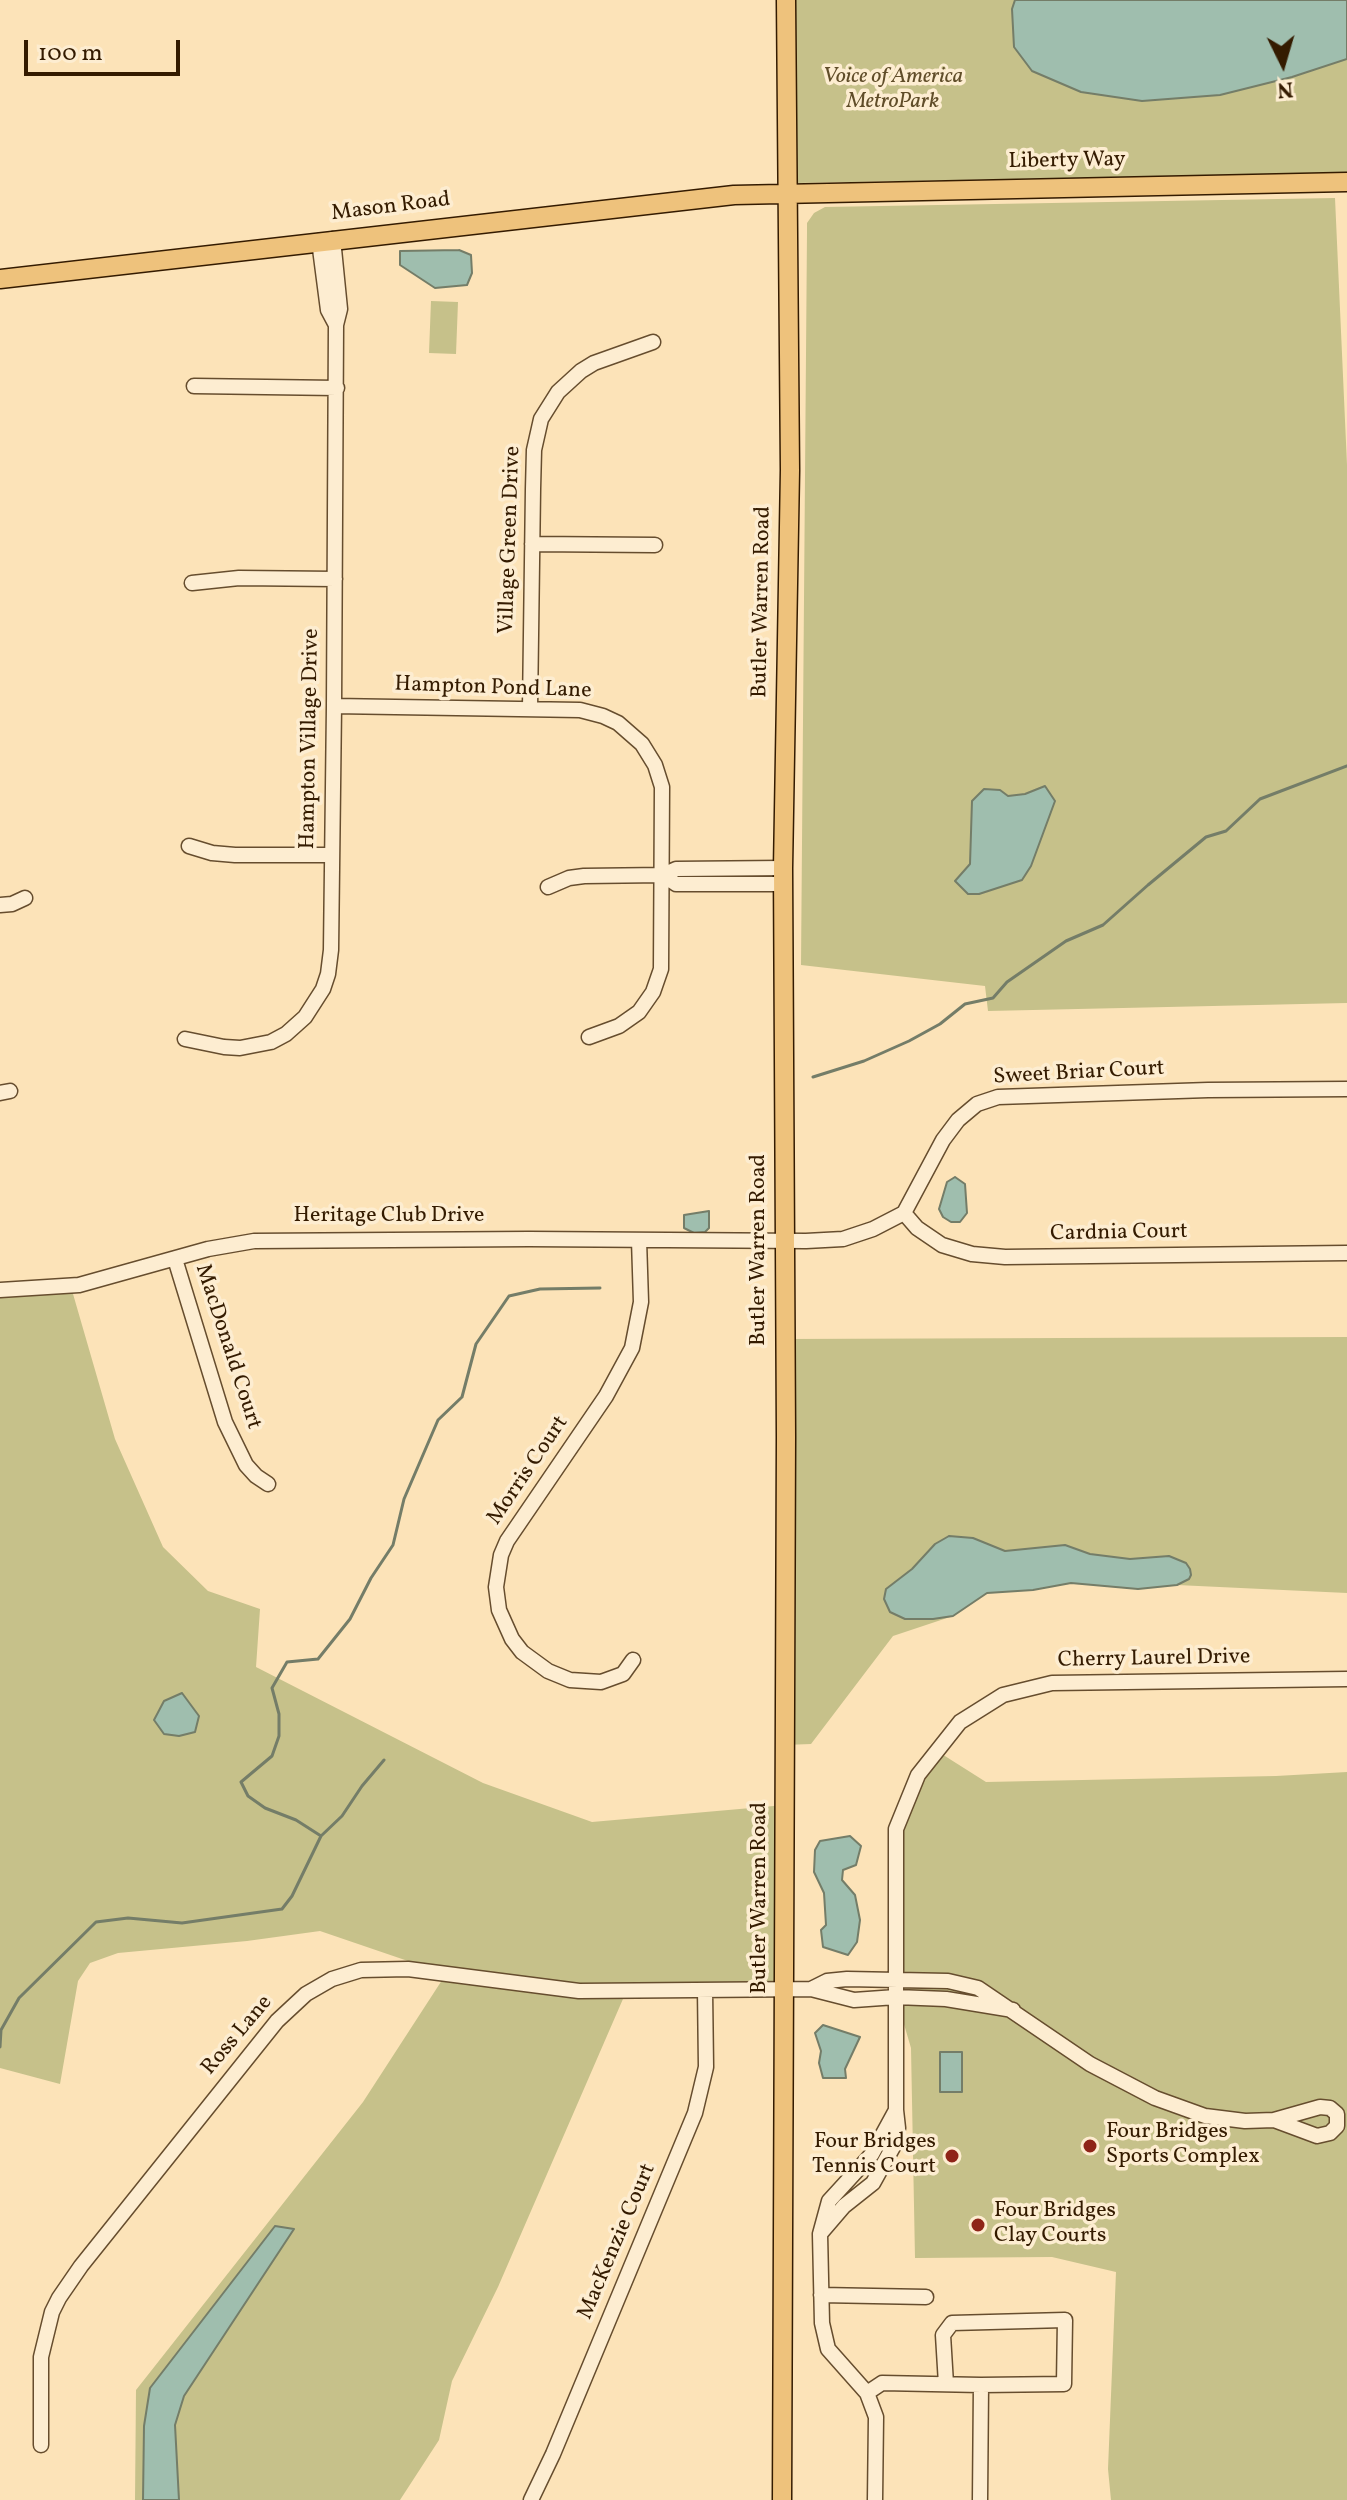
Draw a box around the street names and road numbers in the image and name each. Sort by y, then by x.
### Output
street label: Liberty Way [1008,148,1126,176]
street label: Mason Road [330,188,452,228]
street label: Village Green Drive [495,445,527,635]
street label: Butler Warren Road [748,506,778,698]
street label: Hampton Village Drive [296,628,326,850]
street label: Hampton Pond Lane [394,672,592,706]
street label: Sweet Briar Court [993,1056,1165,1092]
street label: Butler Warren Road [747,1154,773,1346]
street label: Heritage Club Drive [293,1204,485,1230]
street label: Cardnia Court [1050,1220,1188,1248]
street label: MacDonald Court [188,1261,266,1433]
street label: Morris Court [483,1411,575,1531]
street label: Cherry Laurel Drive [1057,1645,1251,1675]
street label: Butler Warren Road [748,1802,774,1994]
street label: Ross Lane [197,1991,279,2081]
street label: MacKenzie Court [573,2160,663,2324]

